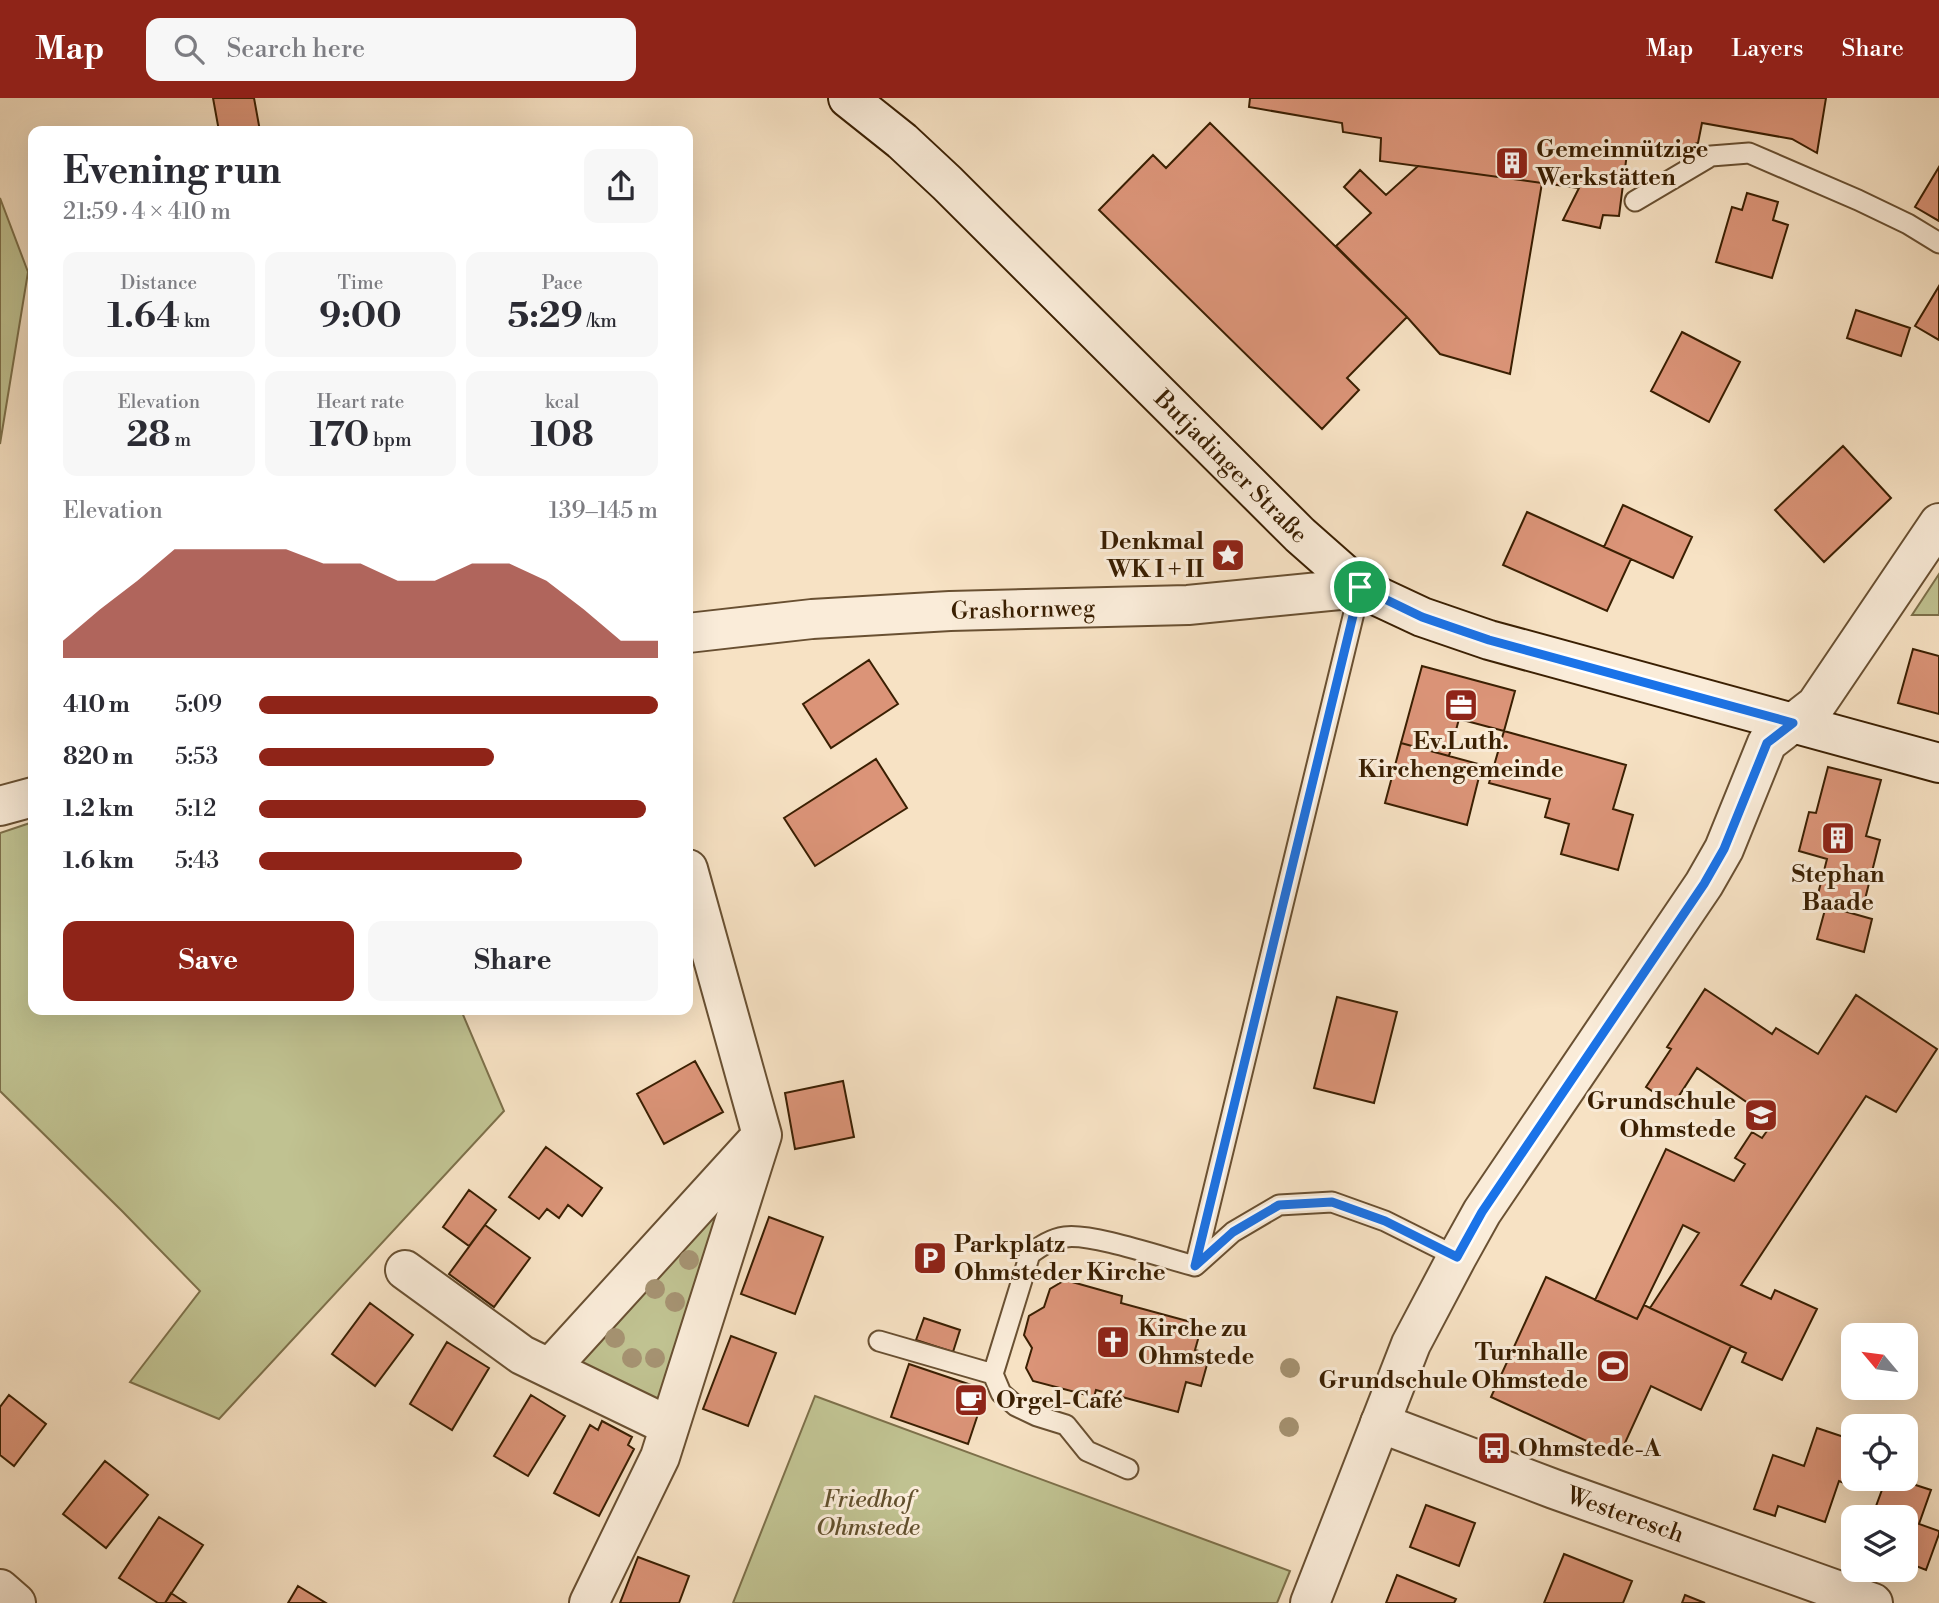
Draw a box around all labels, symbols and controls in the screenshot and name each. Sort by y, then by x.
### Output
search box [146,18,636,81]
text: Map [35,29,104,70]
icon: search [170,30,208,68]
text: Search here [226,33,365,65]
text: Map [1646,34,1693,64]
text: Layers [1731,34,1803,64]
text: Share [1841,34,1904,64]
place label: Gemeinnützige Werkstätten [1535,135,1709,193]
building icon: Gemeinnützige Werkstätten [1493,144,1531,182]
text: Evening run [63,148,281,195]
button: share [584,149,658,223]
text: 21:59 · 4 × 410 m [63,198,231,226]
text: Distance [120,271,197,295]
text: Time [338,271,383,295]
text: Pace [542,271,583,295]
text: 1.64 [107,295,180,338]
text: 9:00 [319,295,402,338]
text: 5:29 [508,295,583,338]
text: km [180,309,211,333]
text: /km [583,309,617,333]
street label: Butjadinger Straße [1147,383,1314,550]
text: Elevation [118,390,200,414]
text: Heart rate [317,390,404,414]
text: kcal [545,390,579,414]
text: 28 [126,414,171,457]
text: 170 [309,414,369,457]
text: 108 [530,414,594,457]
text: m [171,428,191,452]
text: bpm [369,428,412,452]
text: Elevation [63,497,163,525]
text: 139–145 m [549,497,658,525]
place label: Denkmal WK I + II [1100,527,1204,585]
place icon: Denkmal WK I + II [1209,536,1247,574]
pin [1330,557,1390,617]
icon: arrive [1341,568,1379,606]
street label: Grashornweg [950,593,1096,627]
office icon: Ev.Luth. Kirchengemeinde [1442,686,1480,724]
text: 410 m [63,691,130,719]
text: 5:09 [175,691,222,719]
place label: Ev.Luth. Kirchengemeinde [1358,727,1564,785]
text: 820 m [63,743,133,771]
text: 5:53 [175,743,218,771]
text: 1.2 km [63,795,134,823]
text: 5:12 [175,795,216,823]
building icon: Stephan Baade [1819,819,1857,857]
text: 1.6 km [63,847,134,875]
text: 5:43 [175,847,219,875]
place label: Stephan Baade [1791,860,1885,918]
button: Save [63,921,354,1001]
button: Share [368,921,658,1001]
place label: Grundschule Ohmstede [1587,1087,1736,1145]
school or university icon: Grundschule Ohmstede [1742,1096,1780,1134]
place label: Parkplatz Ohmsteder Kirche [954,1230,1166,1288]
parking icon: Parkplatz Ohmsteder Kirche [911,1239,949,1277]
place label: Kirche zu Ohmstede [1138,1314,1255,1372]
church icon: Kirche zu Ohmstede [1094,1323,1132,1361]
north arrow [1841,1323,1918,1400]
map controls [1841,1323,1918,1582]
place label: Turnhalle Grundschule Ohmstede [1319,1338,1588,1396]
sports icon: Turnhalle Grundschule Ohmstede [1594,1347,1632,1385]
cafe icon: Orgel-Café [952,1381,990,1419]
place label: Orgel-Café [996,1386,1123,1416]
button: locate [1841,1414,1918,1491]
bus stop icon: Ohmstede-A [1475,1429,1513,1467]
place label: Ohmstede-A [1518,1434,1662,1464]
street label: Westeresch [1561,1480,1688,1550]
park label: Friedhof Ohmstede [816,1485,920,1543]
button: layers [1841,1505,1918,1582]

